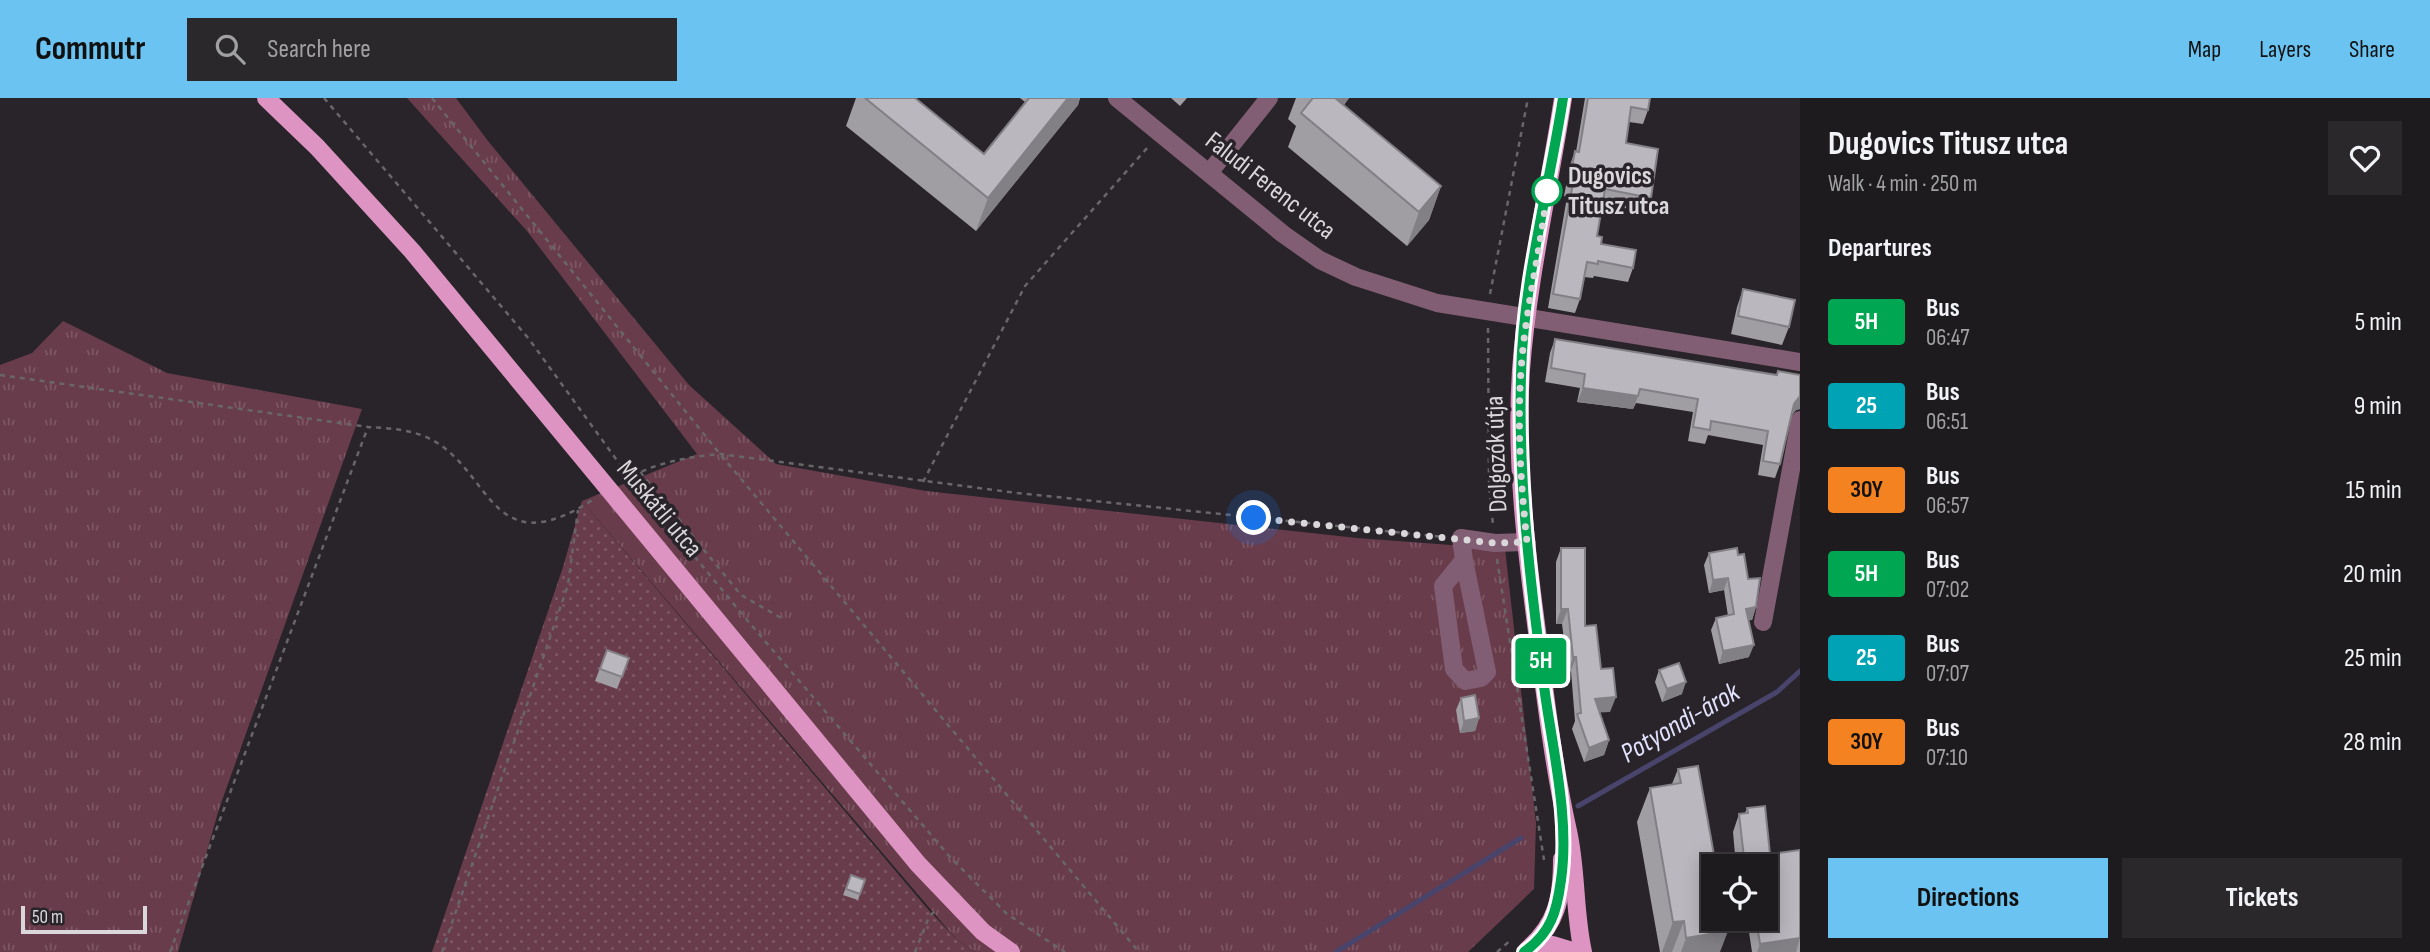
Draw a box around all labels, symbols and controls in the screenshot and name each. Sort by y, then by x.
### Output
search box [187,18,677,81]
text: Commutr [35,29,145,69]
icon: search [211,30,249,68]
text: Search here [267,34,371,65]
text: Map [2188,35,2221,64]
text: Layers [2259,35,2311,64]
text: Share [2349,35,2395,64]
button: heart [2328,121,2402,195]
text: Dugovics Titusz utca [1828,124,2068,164]
street label: Faludi Ferenc utca [1199,126,1341,246]
place label: Dugovics Titusz utca [1568,161,1669,222]
text: Walk · 4 min · 250 m [1828,170,1978,198]
marker: Dugovics Titusz utca [1532,176,1562,206]
text: Departures [1828,233,1932,264]
text: Bus [1926,293,1960,324]
text: 5H [1855,307,1878,336]
text: 5 min [2355,307,2402,338]
text: 06:47 [1926,324,1969,352]
text: Bus [1926,377,1960,408]
text: 25 [1856,391,1877,420]
text: 9 min [2354,391,2402,422]
street label: Dolgozók útja [1479,395,1515,513]
text: 06:51 [1926,408,1968,436]
street label: Muskátli utca [610,454,708,564]
text: Bus [1926,461,1960,492]
text: 30Y [1850,475,1883,504]
text: 15 min [2346,475,2402,506]
text: 06:57 [1926,492,1969,520]
your location [1236,500,1271,535]
text: Bus [1926,545,1960,576]
text: 5H [1855,559,1878,588]
text: 20 min [2343,559,2402,590]
text: 07:02 [1926,576,1969,604]
text: Bus [1926,629,1960,660]
line badge: 5H [1510,638,1572,684]
text: 25 [1856,643,1877,672]
text: 25 min [2344,643,2402,674]
text: 5H [1529,646,1553,675]
text: 07:07 [1926,660,1969,688]
water label: Potyondi-árok [1615,675,1747,770]
text: Bus [1926,713,1960,744]
text: 30Y [1850,727,1883,756]
text: 28 min [2343,727,2402,758]
text: 07:10 [1926,744,1968,772]
map controls [1701,854,1778,931]
button: locate [1701,854,1778,931]
button: Directions [1828,858,2108,938]
button: Tickets [2122,858,2402,938]
scale bar [21,903,147,935]
text: 50 m [32,906,63,929]

